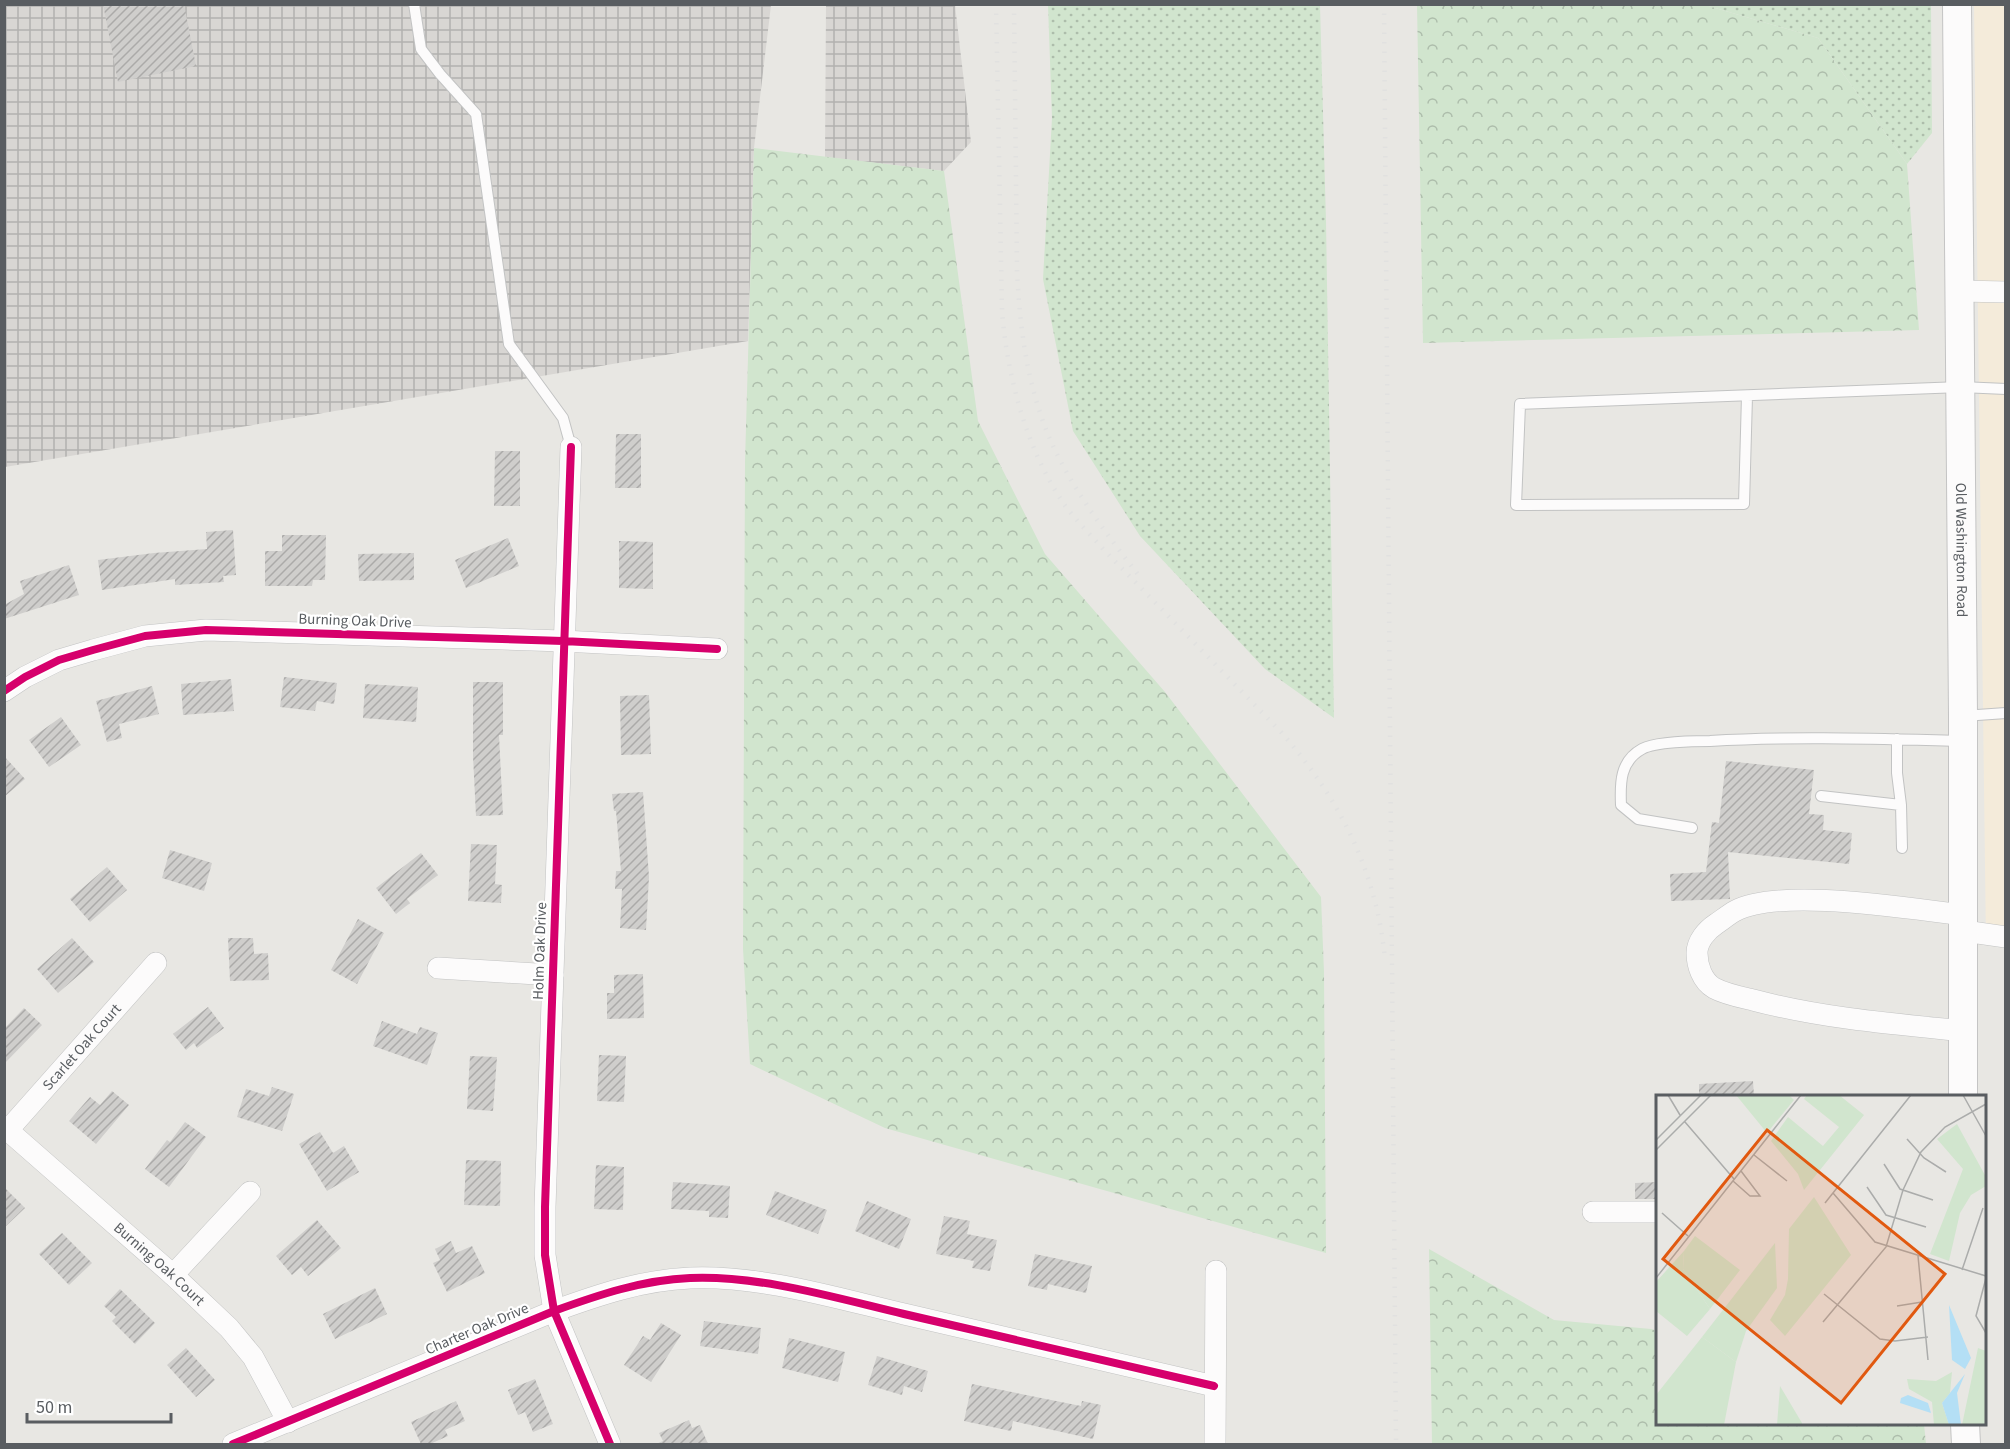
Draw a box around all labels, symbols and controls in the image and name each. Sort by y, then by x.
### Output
street label: Old Washington Road [1951,483,1973,617]
street label: Burning Oak Drive [298,609,412,633]
street label: Holm Oak Drive [528,902,552,1000]
street label: Scarlet Oak Court [37,999,126,1095]
inset map [1656,1095,1986,1425]
street label: Burning Oak Court [109,1217,210,1310]
street label: Charter Oak Drive [422,1298,532,1360]
scale bar [27,1386,171,1424]
text: 50 m [36,1395,72,1420]

